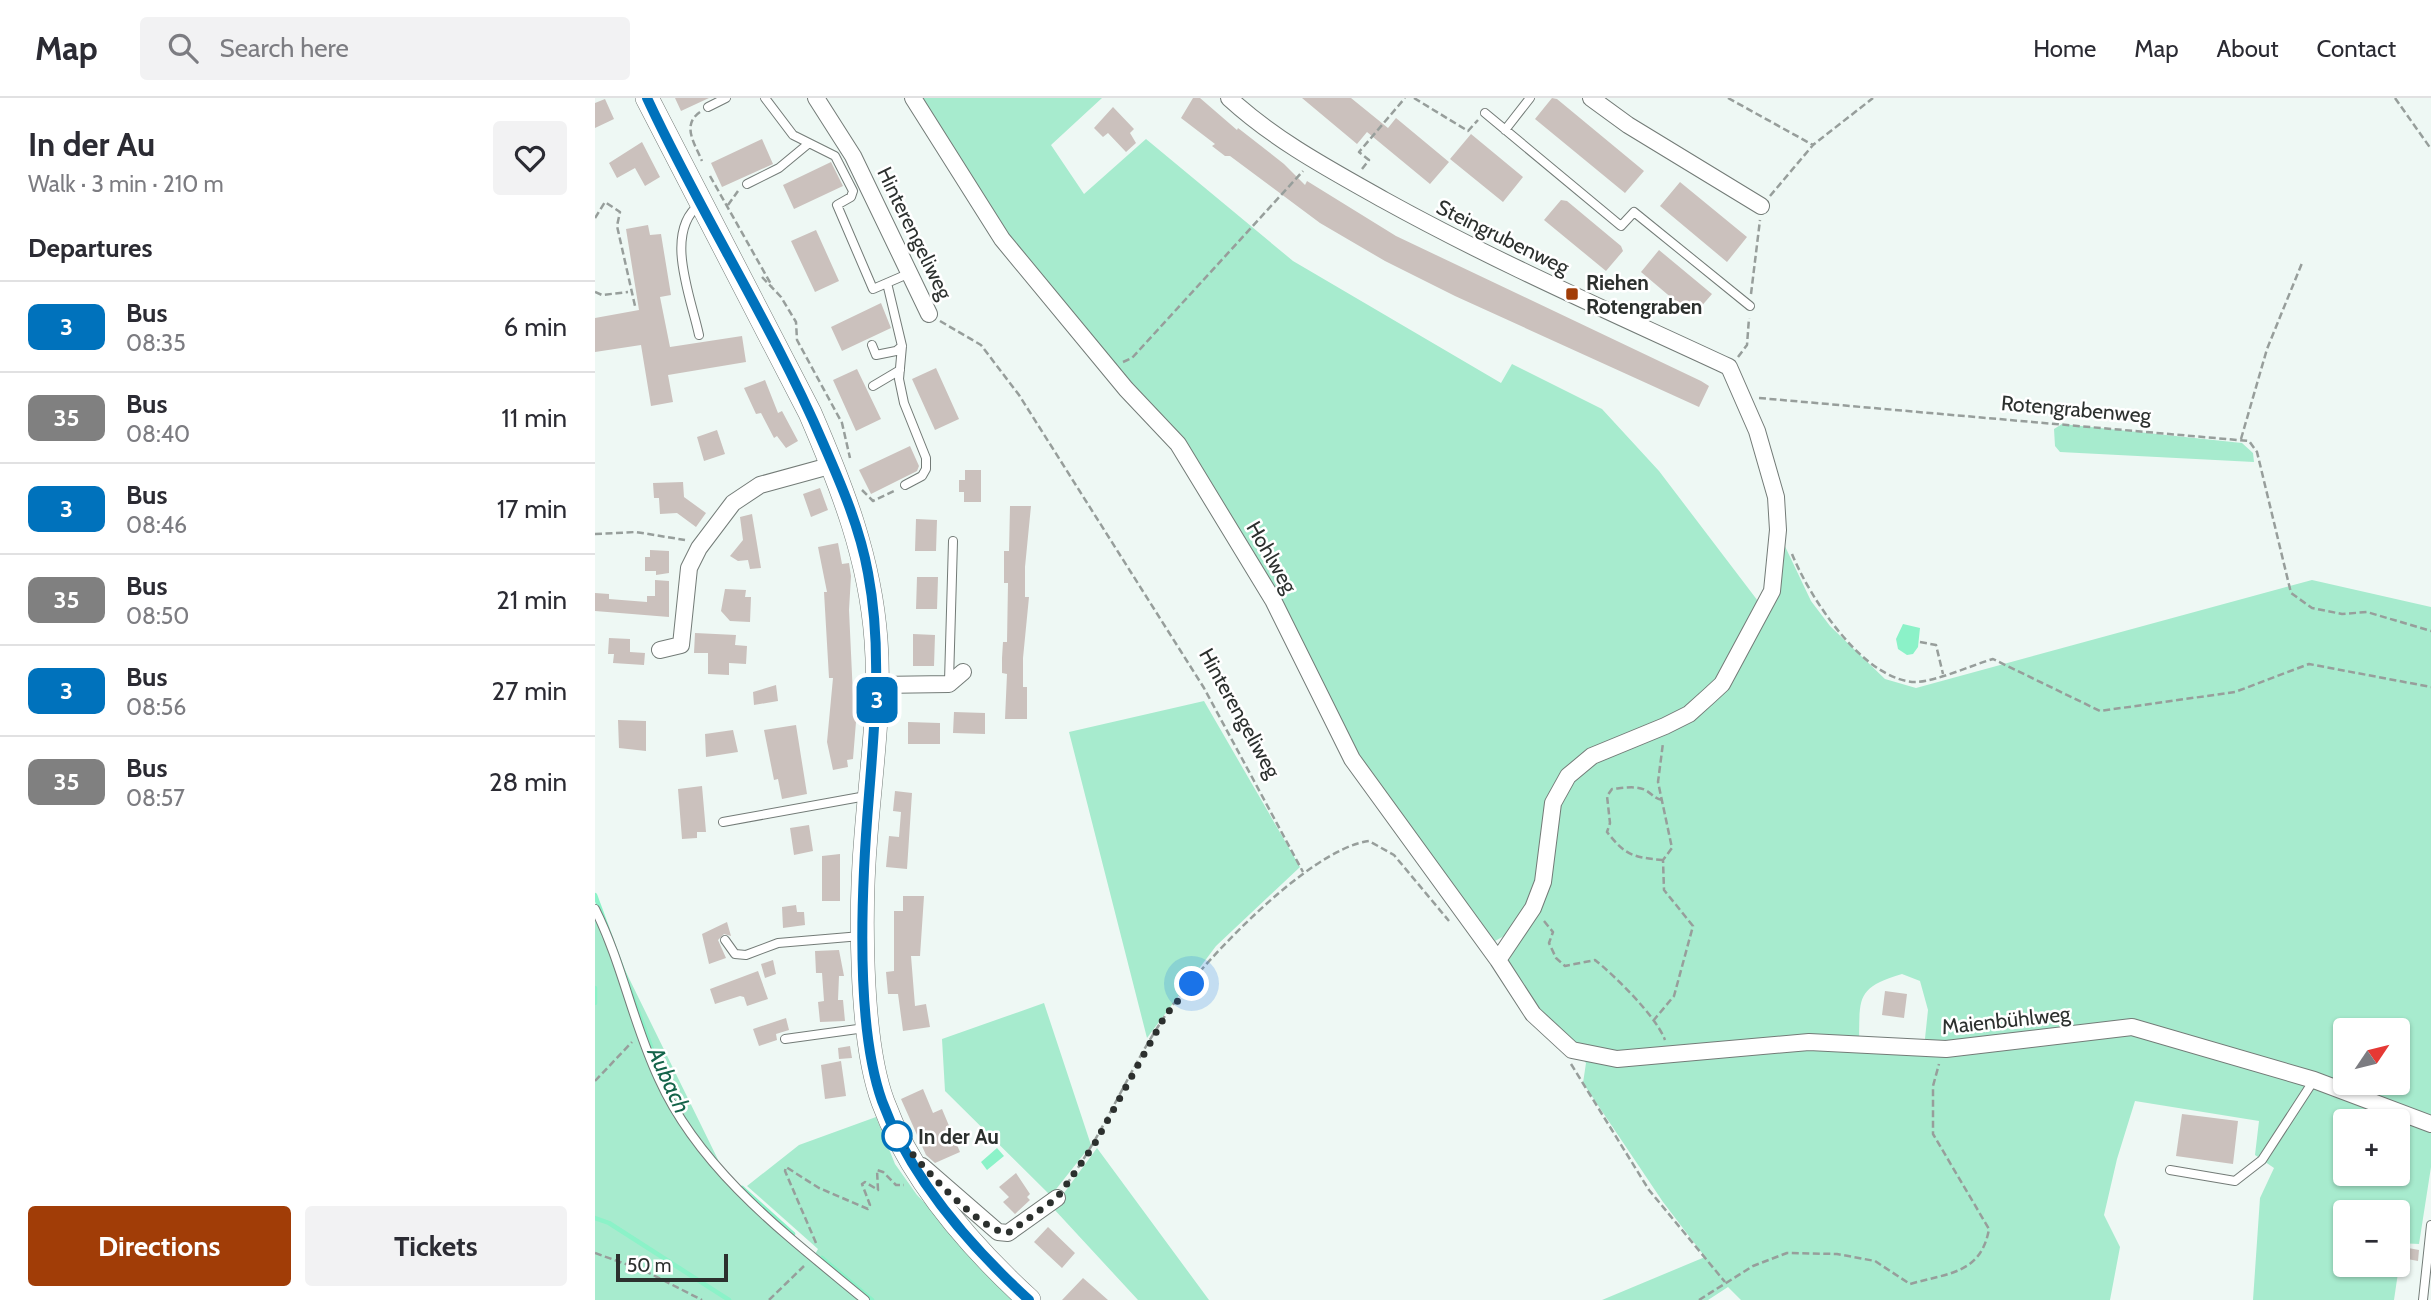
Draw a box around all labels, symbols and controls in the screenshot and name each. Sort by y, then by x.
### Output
search box [140,17,630,80]
text: Map [35,28,98,68]
icon: search [164,29,202,67]
text: Search here [220,32,349,64]
text: Home [2033,34,2096,63]
text: Map [2134,34,2179,63]
text: About [2217,34,2279,63]
text: Contact [2317,34,2396,63]
button: heart [493,121,567,195]
text: In der Au [28,124,155,164]
street label: Hinterengeliweg [872,163,958,304]
text: Walk · 3 min · 210 m [28,170,224,198]
street label: Steingrubenweg [1433,194,1574,280]
text: Departures [28,232,152,264]
place label: Riehen Rotengraben [1586,270,1702,319]
marker: Riehen Rotengraben [1564,286,1580,302]
text: Bus [126,297,167,329]
text: 6 min [504,311,567,343]
text: 3 [60,312,73,341]
text: 08:35 [126,329,186,357]
text: Bus [126,388,167,420]
street label: Rotengrabenweg [2000,390,2153,428]
text: 11 min [501,402,567,434]
text: 35 [54,403,79,432]
text: 08:40 [126,420,190,448]
text: Bus [126,479,167,511]
text: 17 min [497,493,567,525]
text: 3 [60,494,73,523]
text: 08:46 [126,511,187,539]
street label: Hohlweg [1242,517,1303,598]
text: Bus [126,570,167,602]
text: 21 min [496,584,567,616]
text: 35 [54,585,79,614]
text: 08:50 [126,602,189,630]
street label: Hinterengeliweg [1194,644,1286,783]
text: Bus [126,661,167,693]
text: 27 min [492,675,567,707]
text: 3 [60,676,73,705]
line badge: 3 [854,677,900,723]
text: 3 [871,685,883,714]
text: 08:56 [126,693,186,721]
text: Bus [126,752,167,784]
text: 28 min [489,766,567,798]
text: 35 [54,767,79,796]
text: 08:57 [126,784,185,812]
your location [1174,966,1209,1001]
street label: Maienbühlweg [1940,1001,2072,1039]
north arrow [2333,1018,2410,1096]
map controls [2333,1018,2410,1277]
water label: Aubach [641,1042,696,1118]
button: + [2333,1109,2410,1186]
marker: In der Au [882,1121,912,1151]
place label: In der Au [918,1124,999,1149]
button: − [2333,1200,2410,1277]
button: Directions [28,1206,291,1286]
button: Tickets [305,1206,567,1286]
scale bar [616,1251,728,1283]
text: 50 m [627,1254,671,1277]

